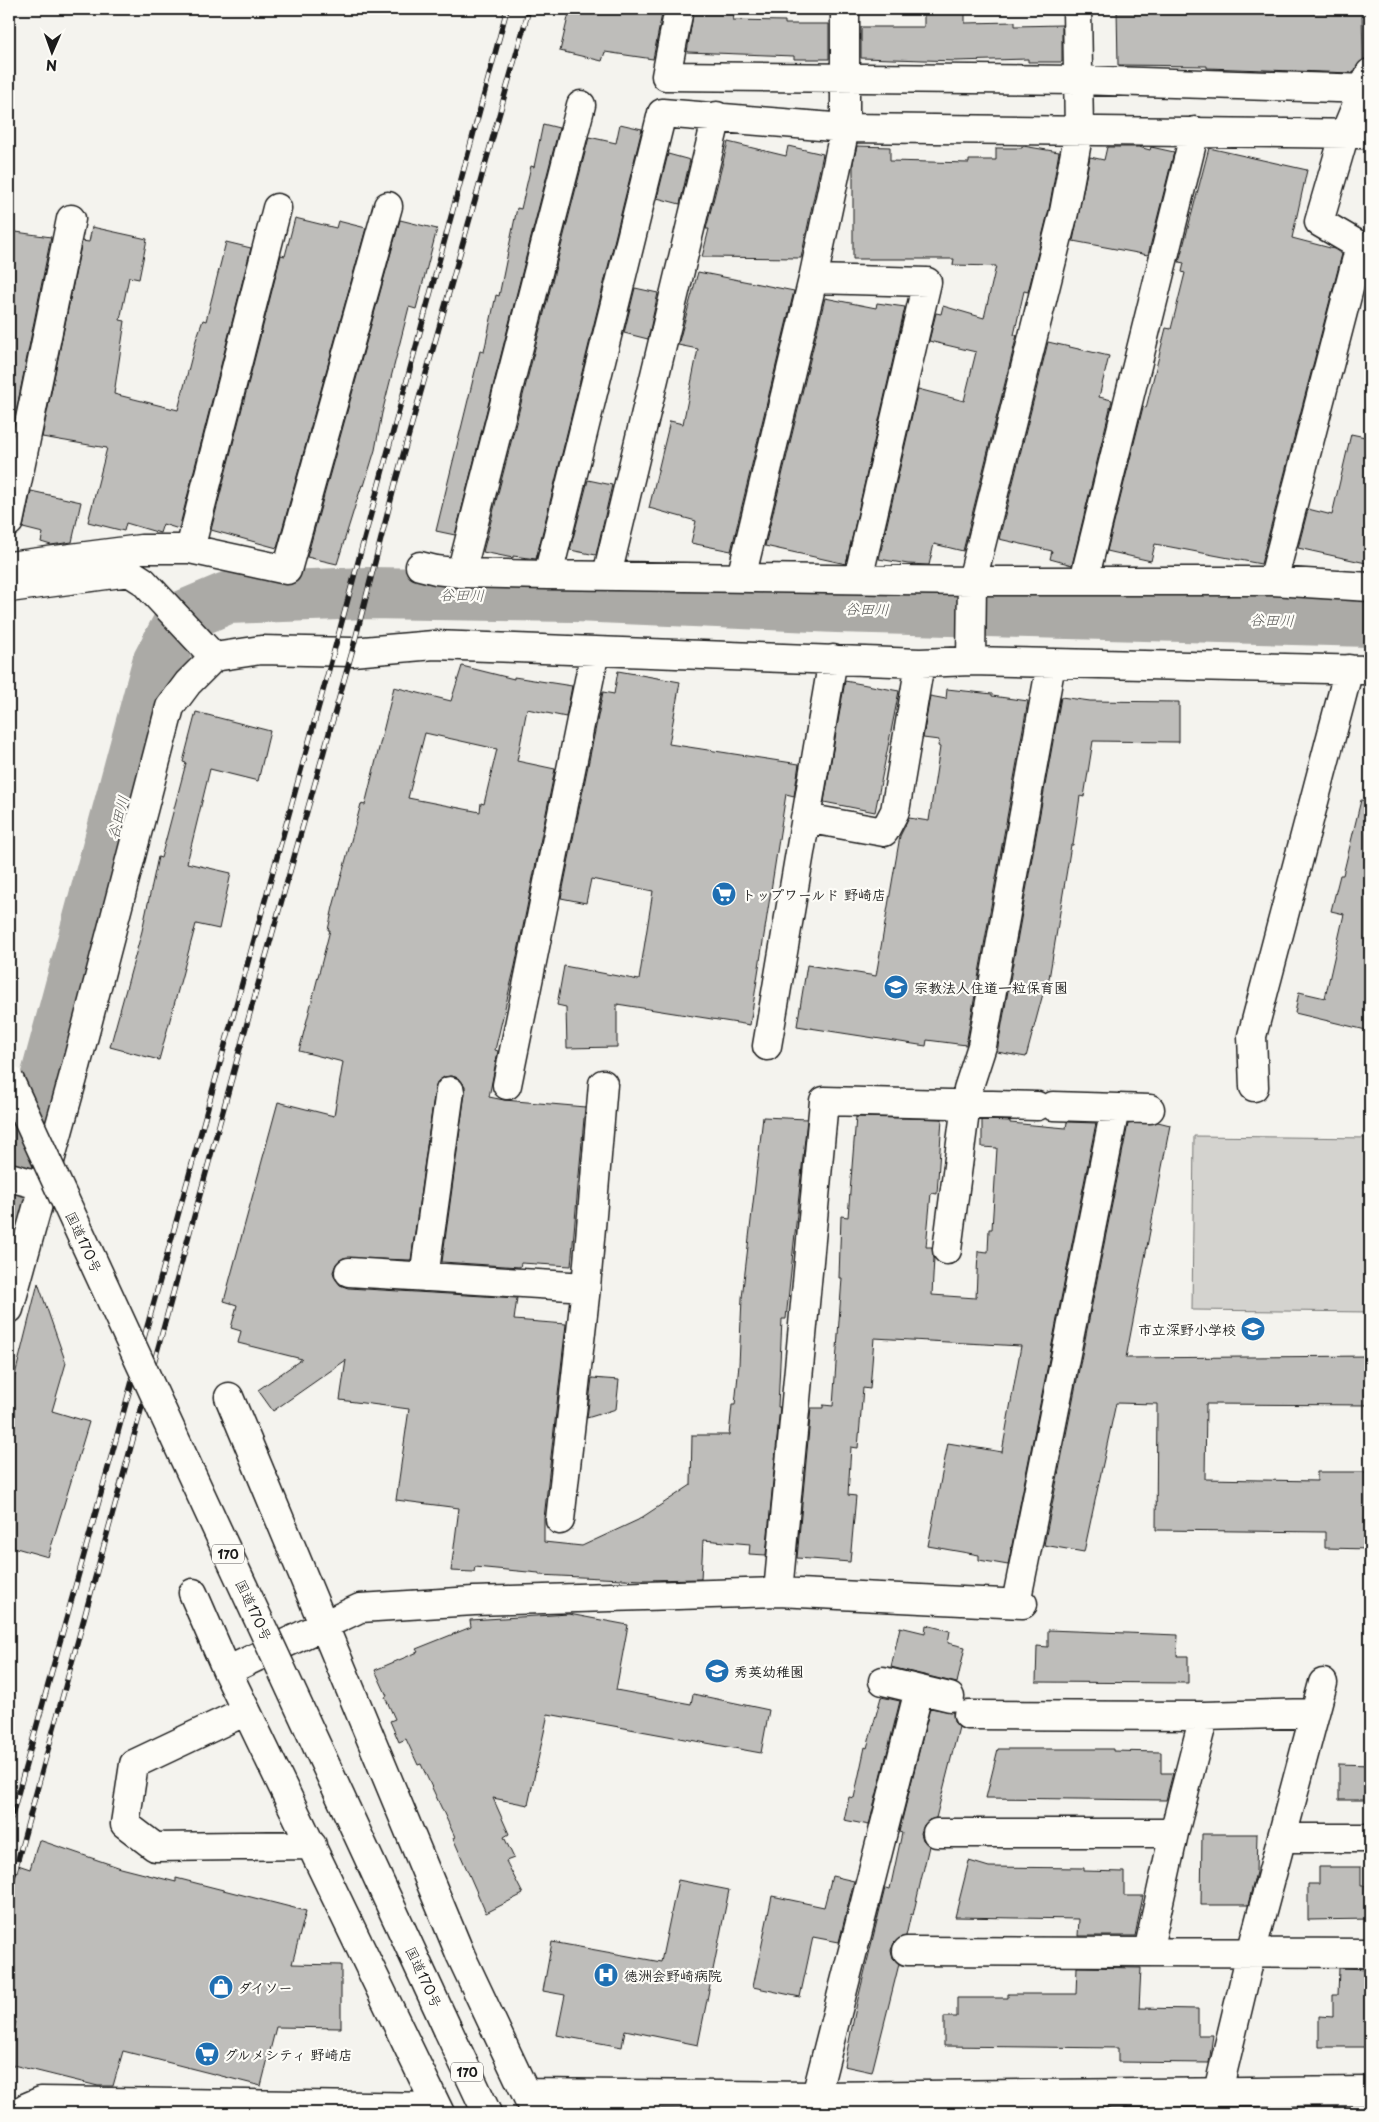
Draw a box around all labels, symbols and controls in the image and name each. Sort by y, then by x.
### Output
north arrow [28,28,78,78]
text: N [46,55,57,76]
water label: 谷田川 [439,582,485,606]
water label: 谷田川 [844,596,890,620]
water label: 谷田川 [1249,607,1295,631]
water label: 谷田川 [100,792,134,842]
supermarket icon: トップワールド 野崎店 [711,881,737,907]
place label: トップワールド 野崎店 [742,884,886,905]
school or university icon: 宗教法人住道一粒保育園 [883,974,909,1000]
place label: 宗教法人住道一粒保育園 [914,977,1068,998]
street label: 国道170号 [61,1208,107,1276]
school or university icon: 市立深野小学校 [1240,1316,1266,1342]
place label: 市立深野小学校 [1138,1319,1236,1340]
road number: 170 [212,1545,244,1564]
street label: 国道170号 [231,1576,277,1644]
school or university icon: 秀英幼稚園 [704,1658,730,1684]
place label: 秀英幼稚園 [734,1661,804,1682]
street label: 国道170号 [401,1943,447,2011]
hospital icon: 徳洲会野崎病院 [593,1962,619,1988]
place label: 徳洲会野崎病院 [624,1965,722,1986]
shop icon: ダイソー [208,1974,234,2000]
place label: ダイソー [238,1977,293,1998]
supermarket icon: グルメシティ 野崎店 [194,2041,220,2067]
place label: グルメシティ 野崎店 [224,2044,353,2065]
road number: 170 [451,2062,483,2082]

